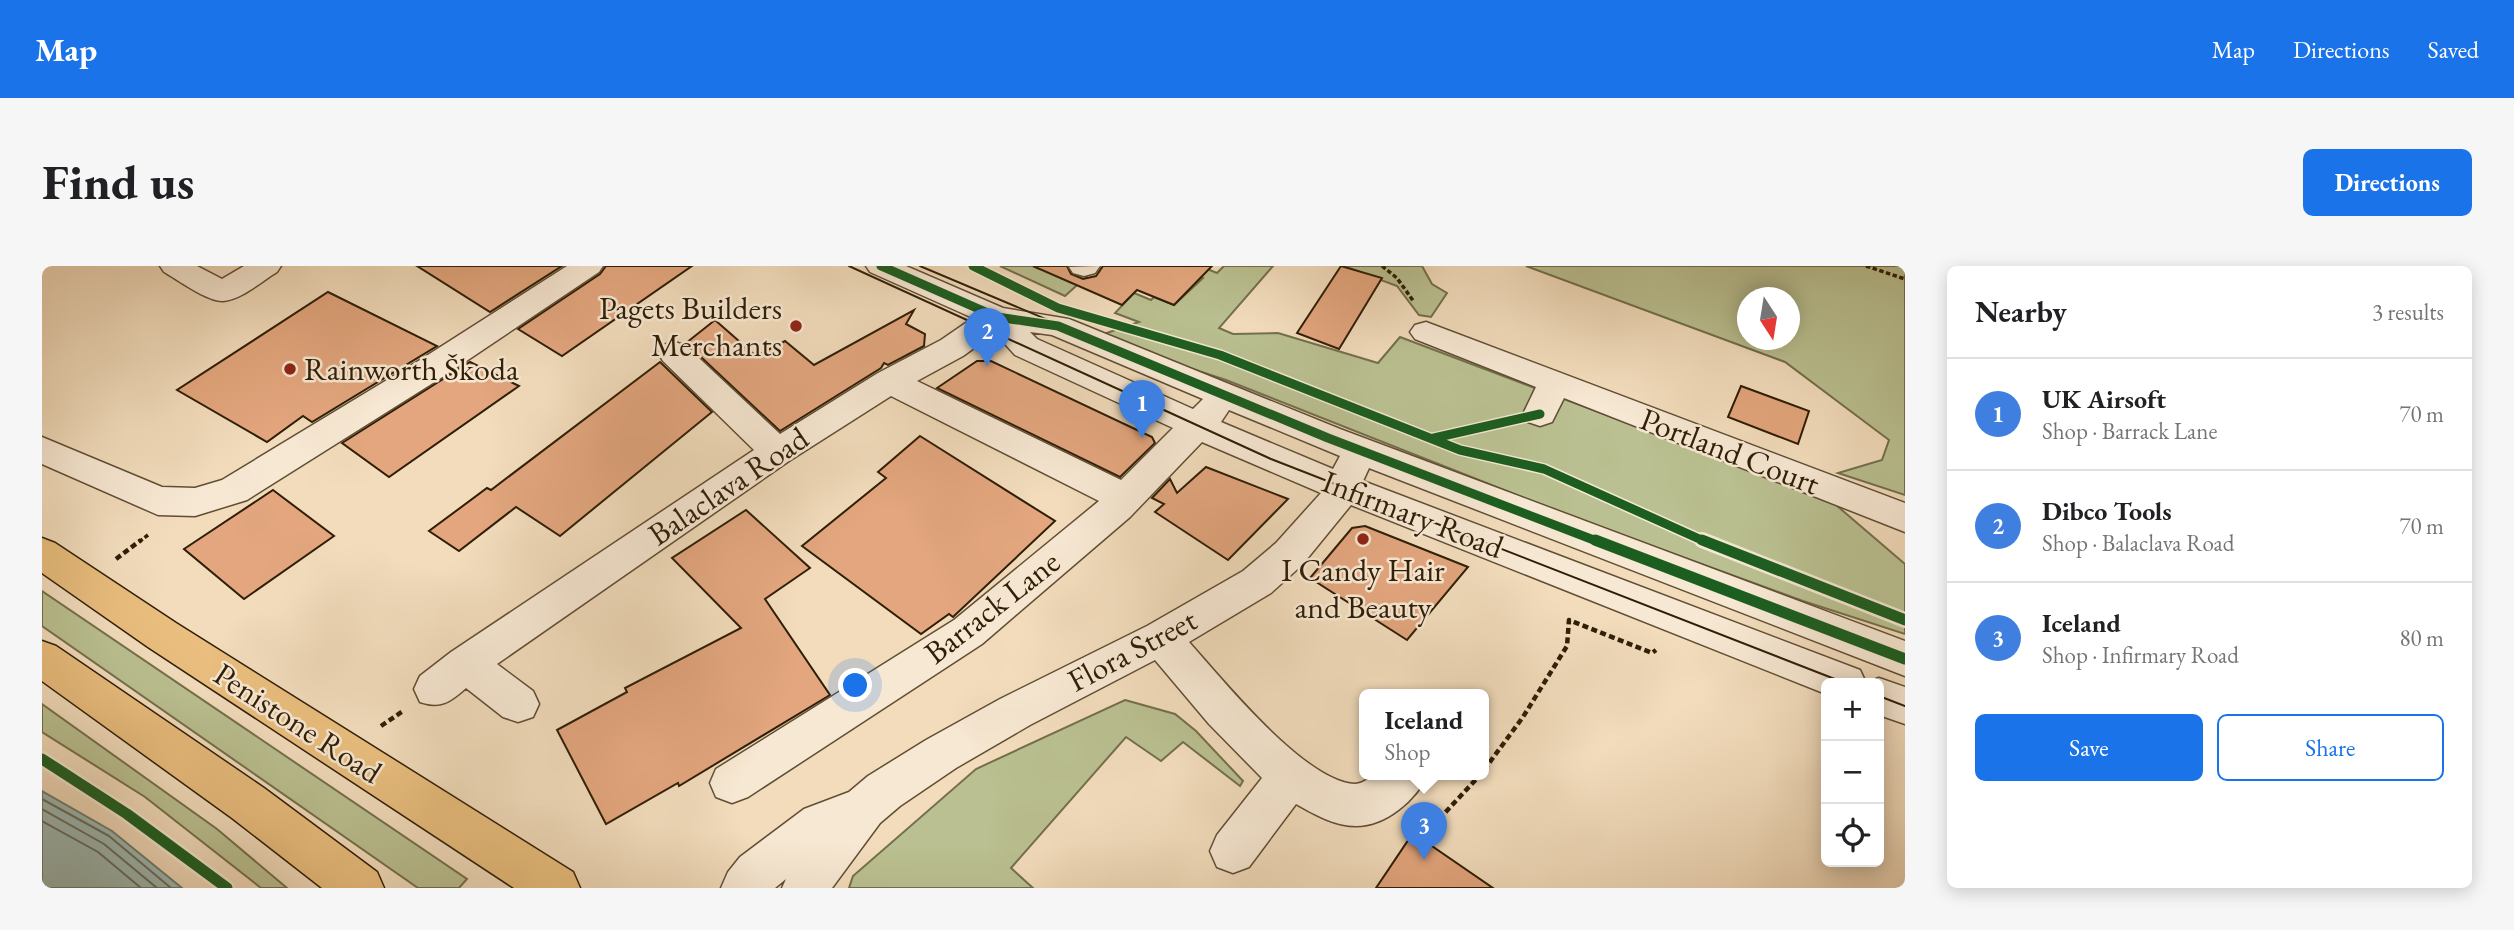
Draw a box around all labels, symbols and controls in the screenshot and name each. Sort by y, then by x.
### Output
text: Map [35,28,97,71]
text: Map [2212,34,2255,65]
text: Directions [2293,34,2390,65]
text: Saved [2428,34,2479,65]
button: Directions [2303,149,2472,216]
text: Find us [42,150,194,214]
place label: Pagets Builders Merchants [599,287,782,366]
north arrow [1737,287,1800,350]
text: Nearby [1975,292,2067,331]
text: 3 results [2372,297,2444,327]
pin: 2 [964,308,1010,366]
marker: Pagets Builders Merchants [788,318,804,334]
place label: Rainworth Škoda [304,348,519,390]
marker: Rainworth Škoda [282,361,298,377]
pin: 1 [1119,380,1165,438]
text: UK Airsoft [2042,382,2166,416]
street label: Portland Court [1634,398,1826,504]
text: 1 [1992,399,2004,429]
text: 70 m [2399,399,2444,429]
text: Shop · Barrack Lane [2042,416,2217,446]
street label: Balaclava Road [640,417,817,555]
street label: Infirmary Road [1316,460,1510,568]
text: Dibco Tools [2042,494,2172,528]
text: 2 [1992,511,2004,541]
text: 70 m [2399,511,2444,541]
text: Shop · Balaclava Road [2042,528,2234,558]
marker: I Candy Hair and Beauty [1355,531,1371,547]
street label: Barrack Lane [916,541,1068,673]
place label: I Candy Hair and Beauty [1281,549,1445,628]
street label: Flora Street [1060,599,1204,701]
text: Iceland [2042,606,2121,640]
text: 3 [1992,623,2004,653]
text: 80 m [2399,623,2444,653]
text: Shop · Infirmary Road [2042,640,2239,670]
street label: Penistone Road [206,653,391,793]
your location [838,668,872,702]
map controls [1821,678,1884,867]
button: + [1821,678,1884,741]
popup [1359,689,1489,780]
text: Iceland [1385,703,1463,737]
button: Save [1975,714,2203,781]
button: Share [2217,714,2444,781]
text: Shop [1385,737,1430,767]
button: − [1821,741,1884,804]
pin: 3 [1401,802,1447,860]
button: locate [1821,804,1884,867]

